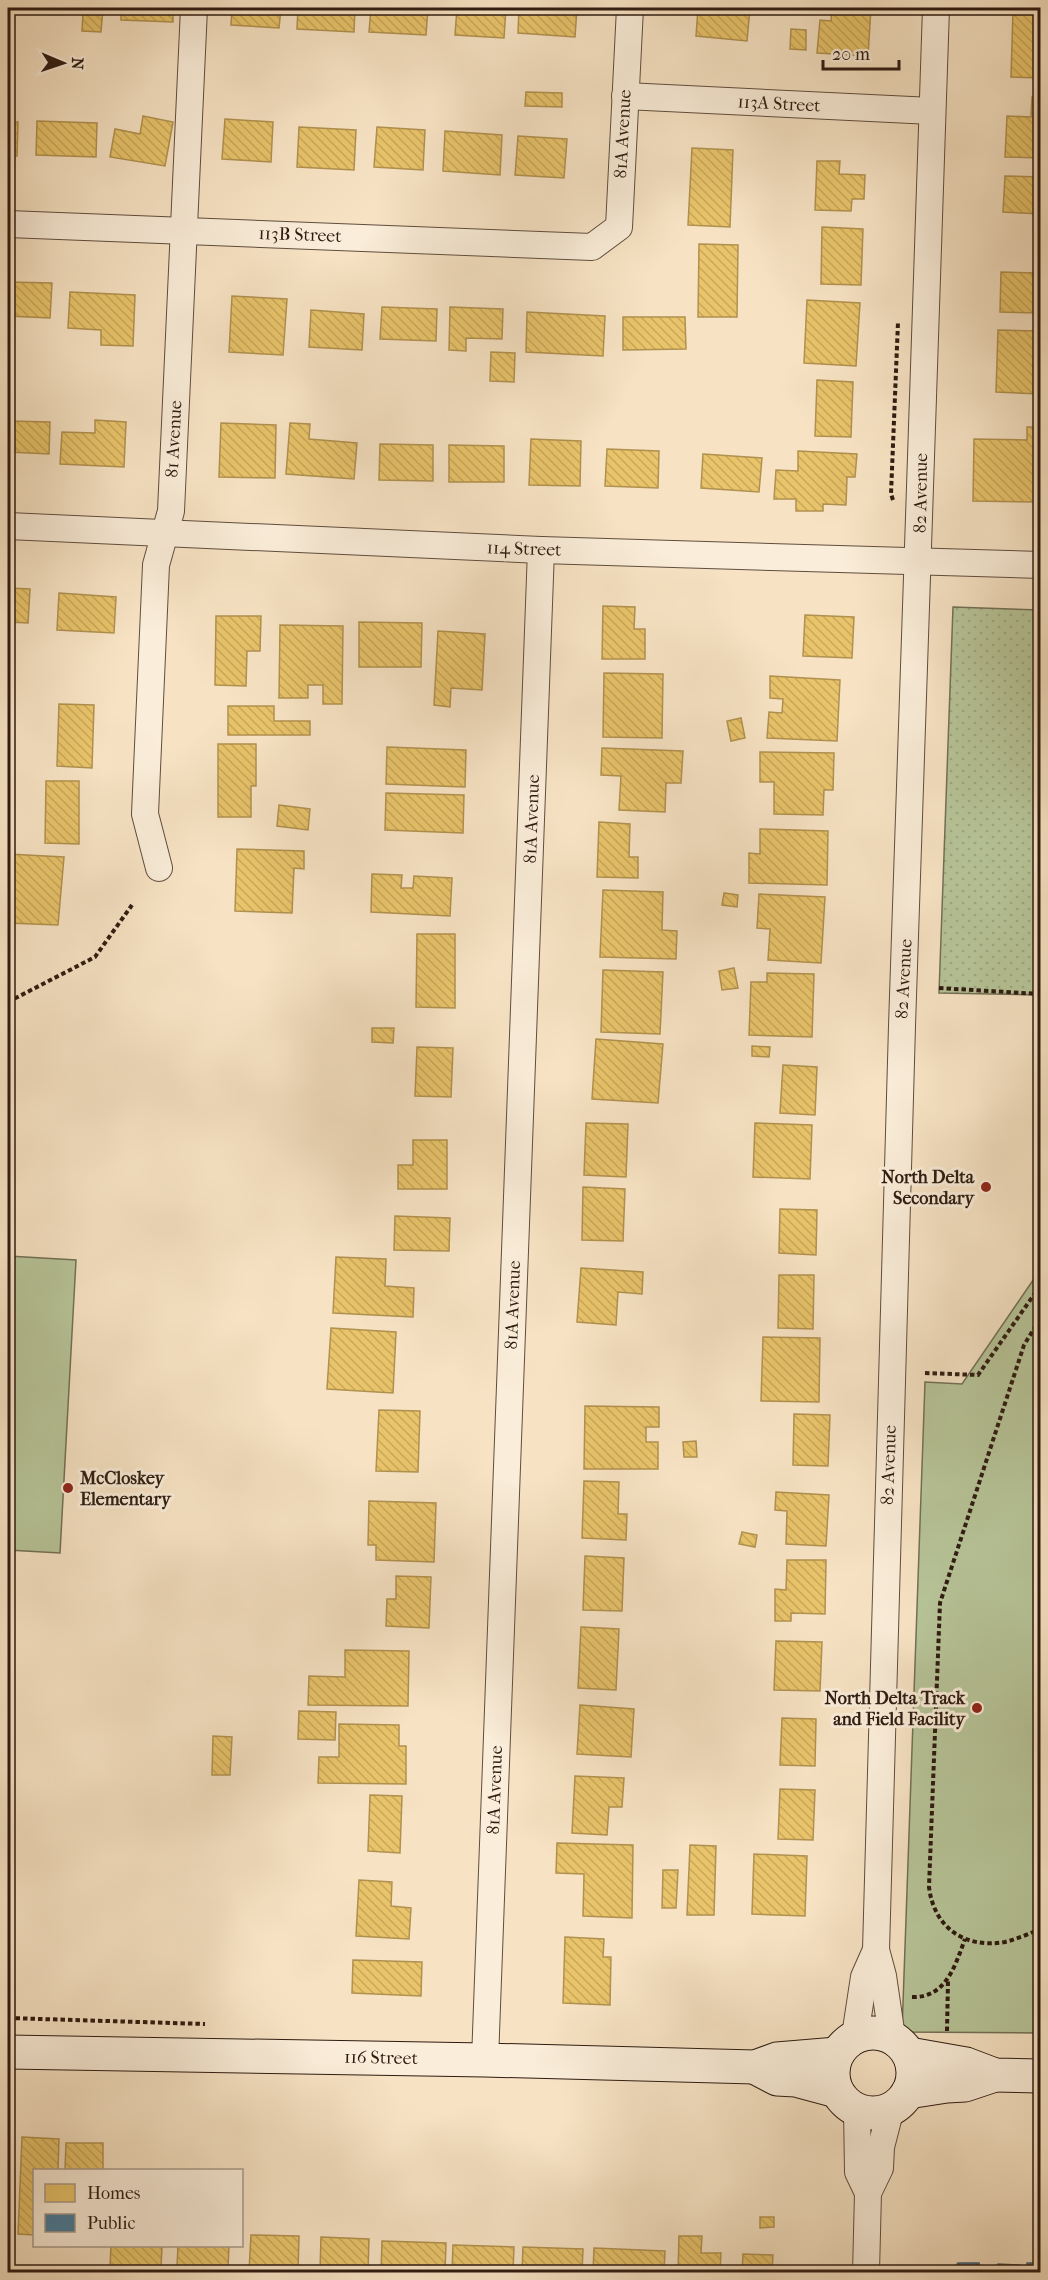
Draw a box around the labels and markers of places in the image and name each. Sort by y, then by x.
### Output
place label: North Delta Secondary [881,1167,975,1209]
marker: North Delta Secondary [979,1180,993,1194]
place label: McCloskey Elementary [79,1468,172,1510]
marker: McCloskey Elementary [61,1481,75,1495]
place label: North Delta Track and Field Facility [824,1688,966,1730]
marker: North Delta Track and Field Facility [970,1701,984,1715]

